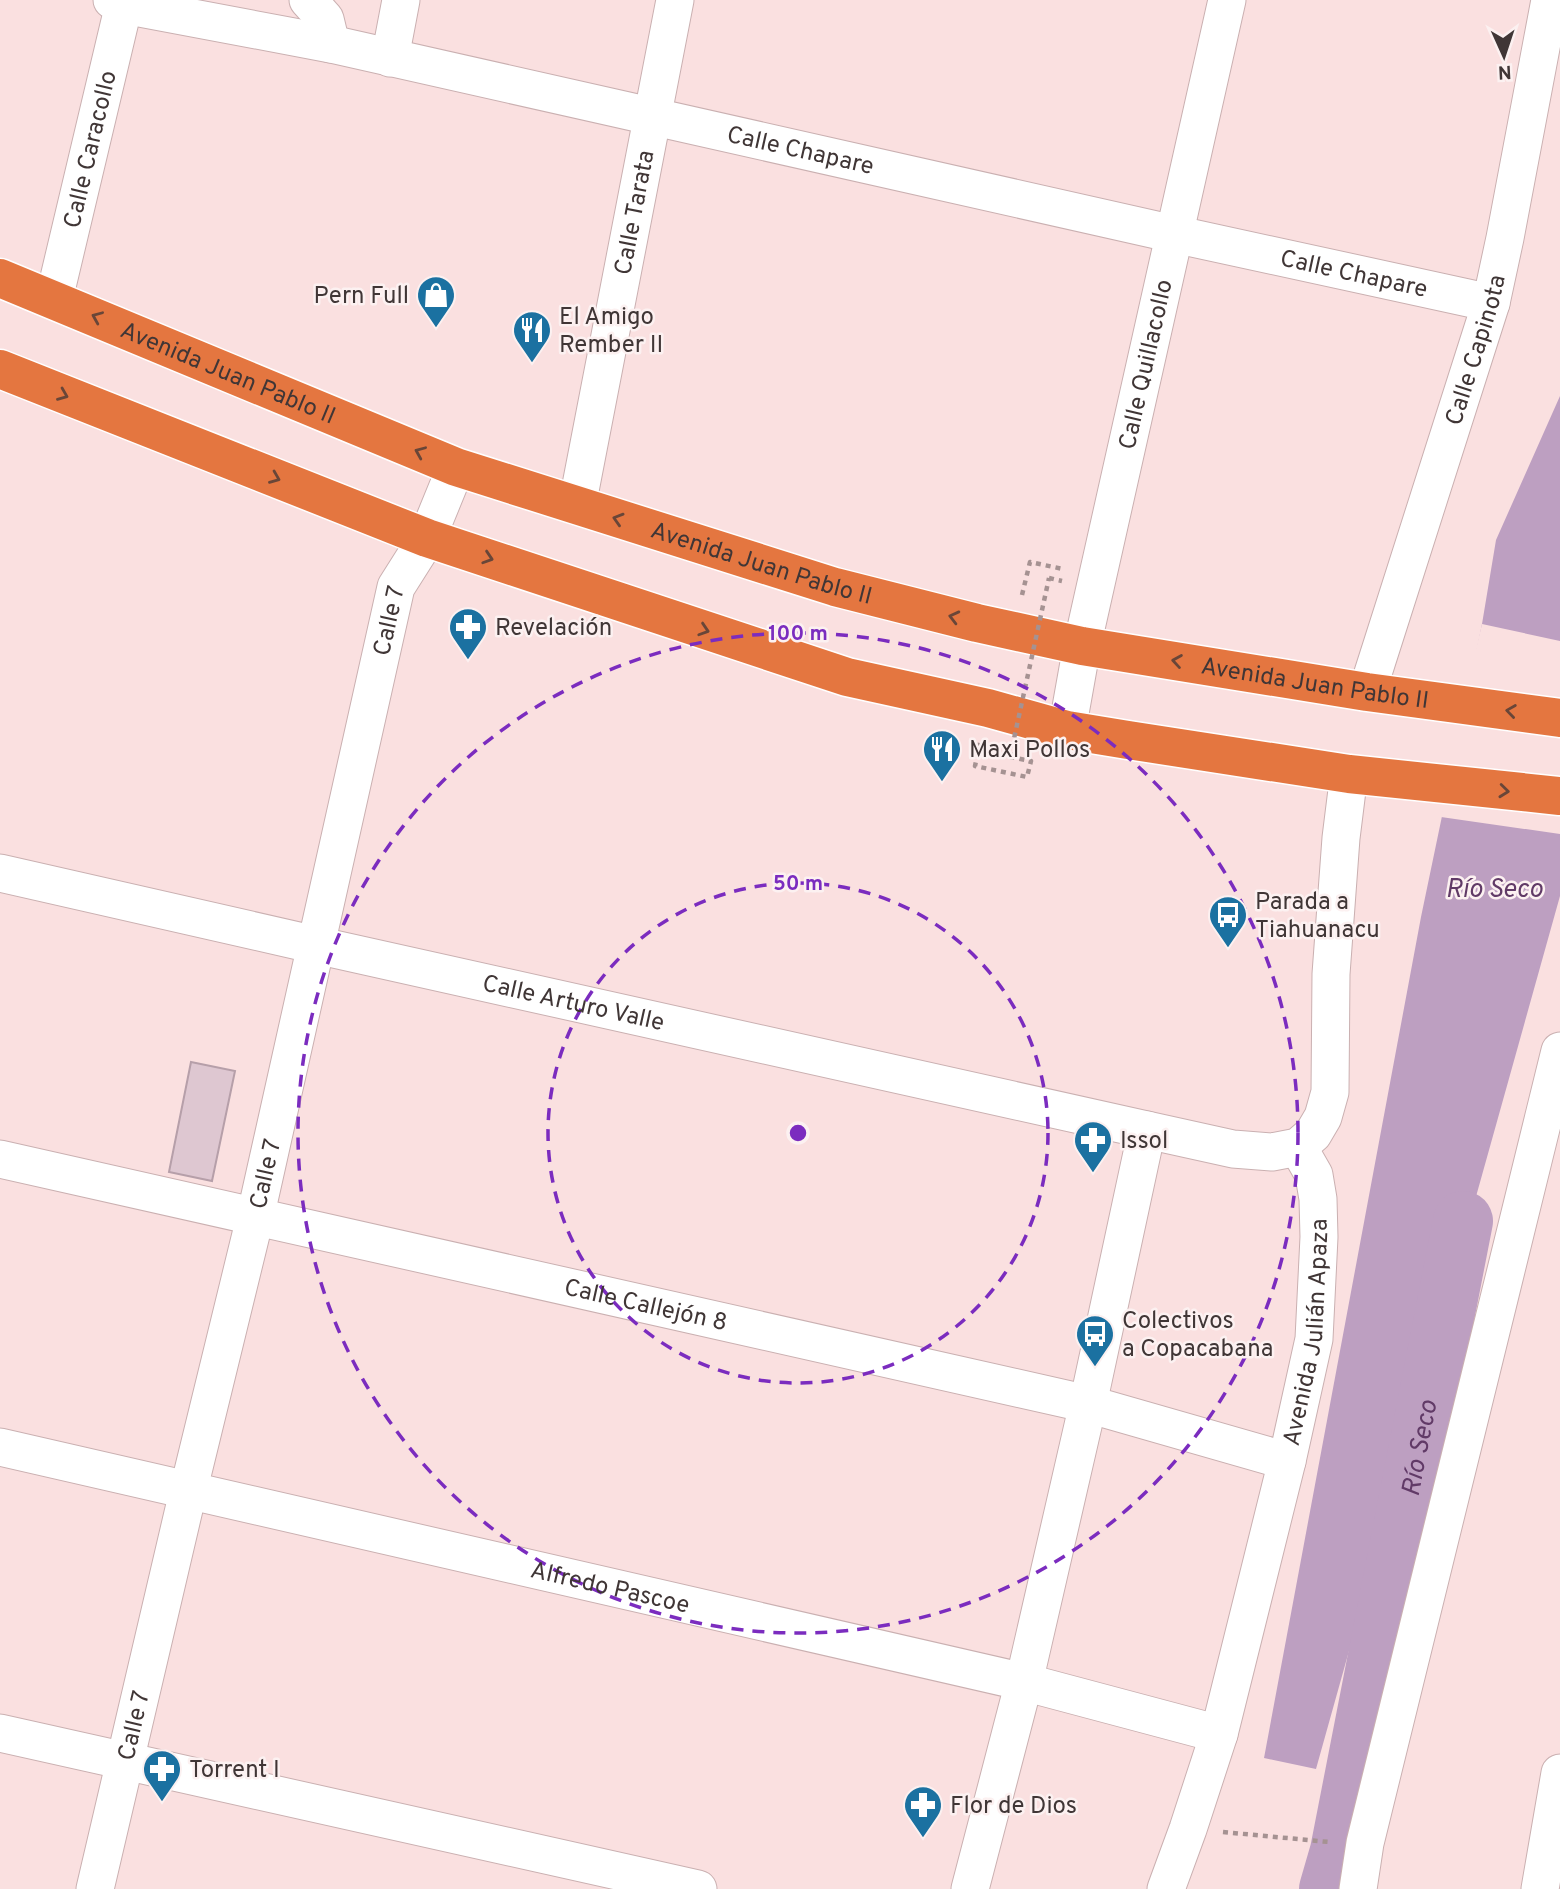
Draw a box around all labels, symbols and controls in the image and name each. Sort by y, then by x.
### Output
north arrow [1469,21,1539,91]
text: N [1497,59,1512,83]
street label: Calle Caracollo [58,68,125,232]
street label: Calle Chapare [724,121,877,183]
street label: Calle Tarata [609,148,663,278]
street label: Calle Chapare [1277,245,1430,306]
street label: Calle Capinota [1440,272,1514,429]
shop icon: Pern Full [415,274,457,329]
street label: Calle Quillacollo [1114,277,1181,453]
place label: Pern Full [314,282,409,312]
place label: El Amigo Rember II [559,303,663,361]
restaurant icon: El Amigo Rember II [511,309,553,364]
one-way arrow [91,311,104,325]
street label: Avenida Juan Pablo II [115,316,340,432]
one-way arrow [57,386,69,400]
one-way arrow [414,446,426,460]
one-way arrow [268,470,280,484]
one-way arrow [612,513,625,527]
street label: Avenida Juan Pablo II [647,517,875,613]
one-way arrow [481,550,494,564]
street label: Calle 7 [368,583,413,659]
pharmacy icon: Revelación [447,606,489,661]
one-way arrow [948,611,960,625]
place label: Revelación [495,614,612,644]
one-way arrow [698,621,710,636]
text: 100 m [768,621,828,648]
street label: Avenida Juan Pablo II [1198,652,1431,717]
one-way arrow [1171,654,1183,669]
one-way arrow [1505,704,1517,719]
restaurant icon: Maxi Pollos [921,728,963,783]
place label: Maxi Pollos [969,736,1090,766]
one-way arrow [1498,783,1510,798]
text: 50 m [773,871,823,898]
water label: Río Seco [1446,874,1543,907]
place label: Parada a Tiahuanacu [1255,888,1380,946]
bus stop icon: Parada a Tiahuanacu [1207,894,1249,949]
street label: Calle Arturo Valle [479,970,667,1039]
pharmacy icon: Issol [1072,1119,1114,1174]
centre of rings [786,1121,810,1145]
place label: Issol [1120,1127,1168,1157]
street label: Calle 7 [244,1136,289,1212]
street label: Avenida Julián Apaza [1278,1218,1336,1449]
street label: Calle Callejón 8 [561,1273,730,1339]
place label: Colectivos a Copacabana [1122,1307,1273,1365]
bus stop icon: Colectivos a Copacabana [1074,1313,1116,1368]
water label: Río Seco [1396,1398,1447,1499]
street label: Alfredo Pascoe [527,1556,692,1622]
street label: Calle 7 [113,1688,158,1764]
pharmacy icon: Torrent I [141,1748,183,1803]
place label: Torrent I [189,1756,280,1786]
pharmacy icon: Flor de Dios [902,1784,944,1839]
place label: Flor de Dios [950,1792,1077,1822]

